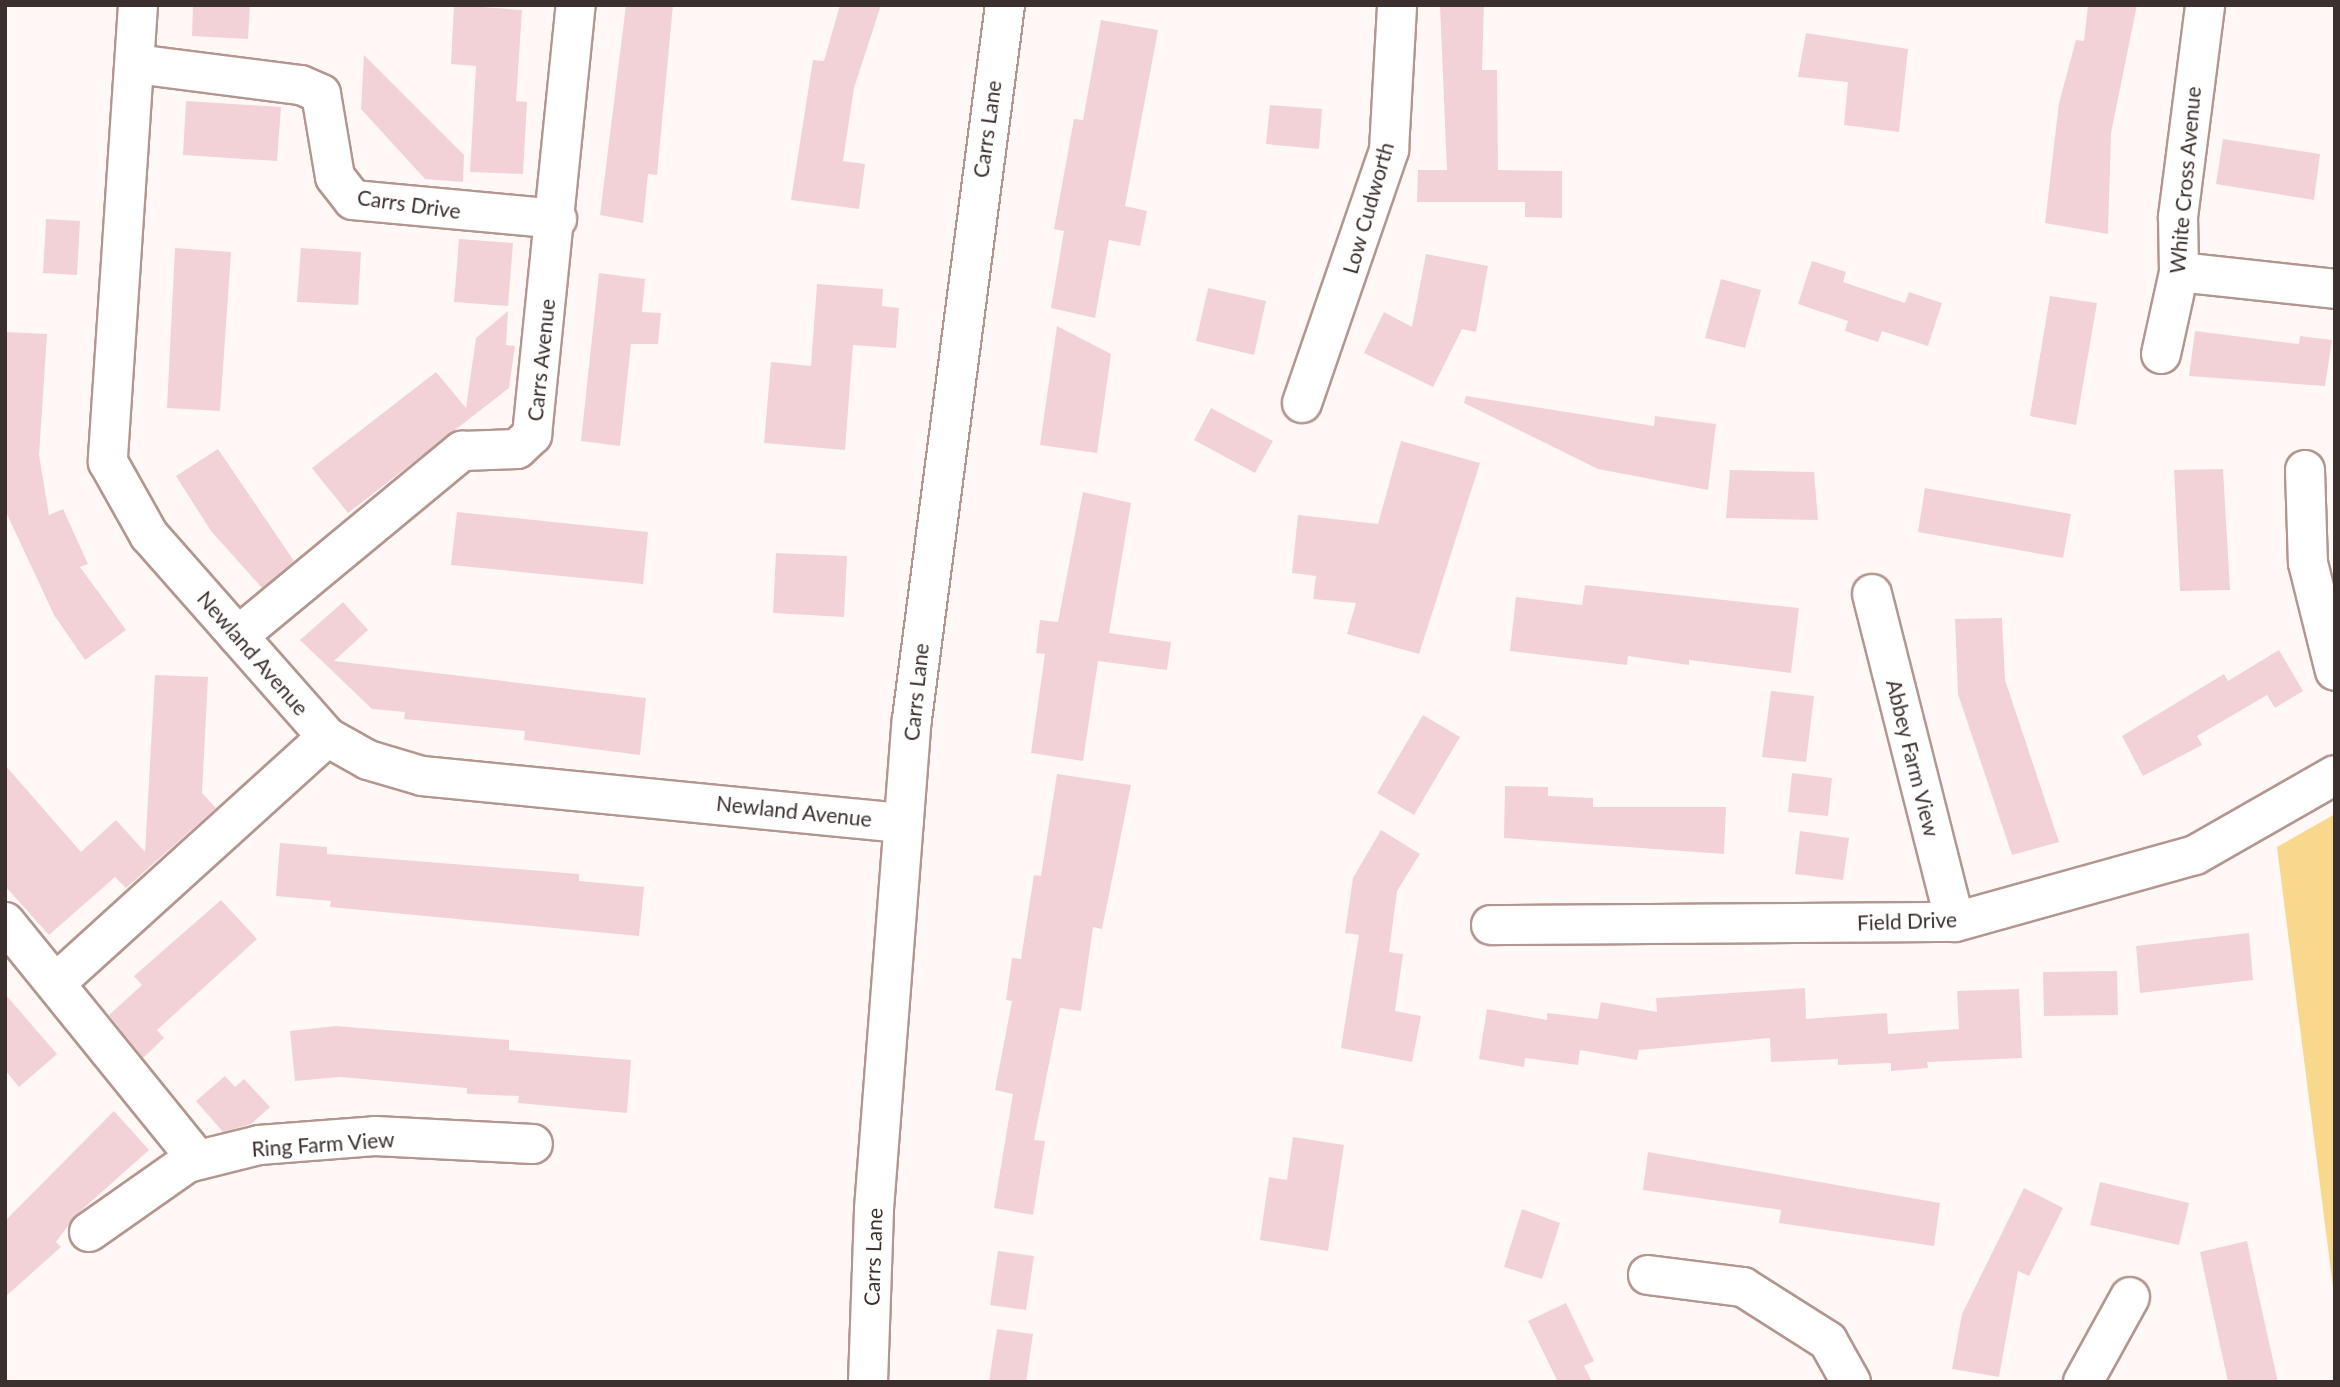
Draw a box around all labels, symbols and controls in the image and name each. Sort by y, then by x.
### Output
street label: Carrs Lane [968,79,1006,179]
street label: White Cross Avenue [2164,85,2206,275]
street label: Low Cudworth [1337,139,1399,277]
street label: Carrs Drive [356,184,462,224]
street label: Carrs Avenue [522,297,560,423]
street label: Newland Avenue [192,586,314,720]
street label: Carrs Lane [898,642,934,742]
street label: Abbey Farm View [1881,676,1945,840]
street label: Newland Avenue [715,790,873,832]
street label: Field Drive [1857,907,1957,935]
street label: Ring Farm View [250,1126,396,1162]
street label: Carrs Lane [859,1207,887,1307]

